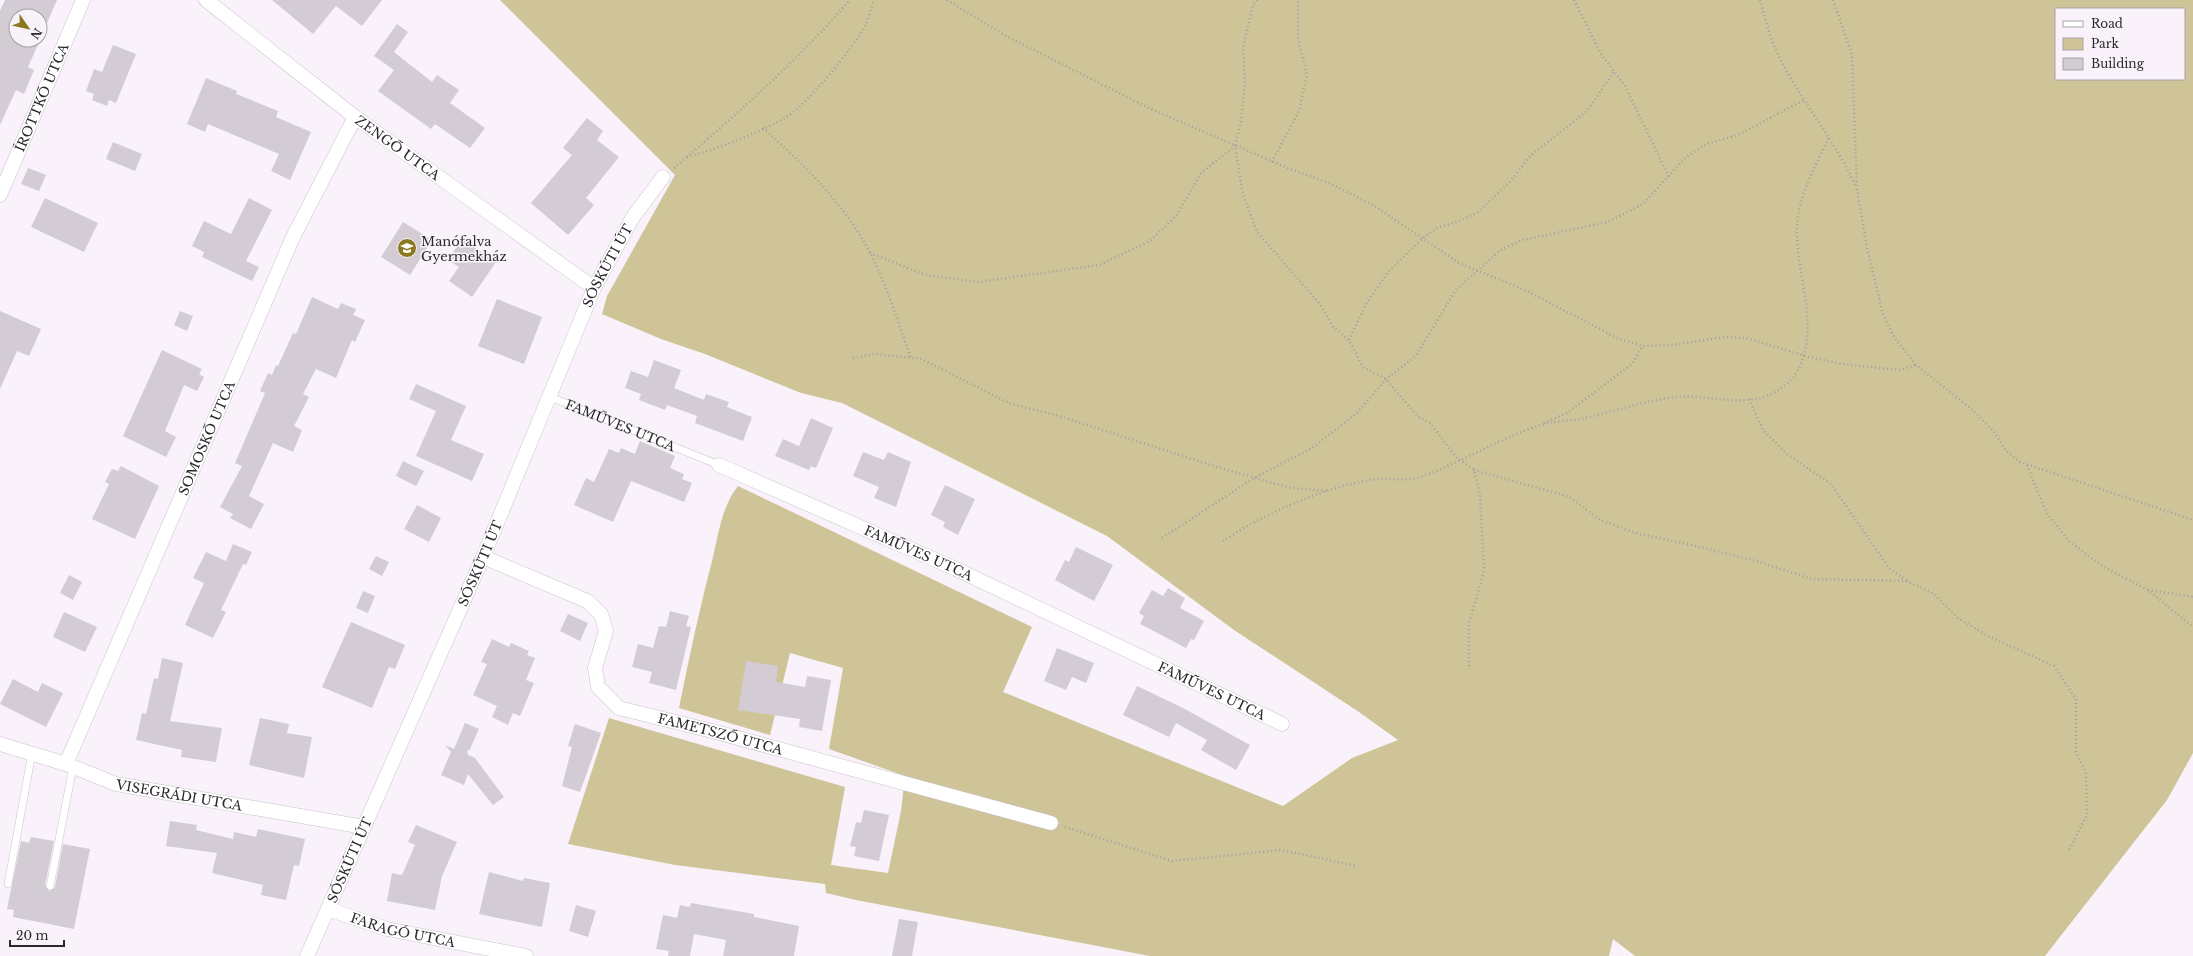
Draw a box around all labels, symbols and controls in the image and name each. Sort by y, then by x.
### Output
north arrow [8,8,48,48]
legend [2055,8,2185,80]
text: Road [2091,16,2123,31]
text: N [27,25,45,42]
text: Park [2091,36,2119,51]
street label: ÍROTTKŐ UTCA [11,40,72,154]
text: Building [2091,56,2145,71]
street label: ZENGŐ UTCA [352,111,444,184]
street label: SÓSKÚTI ÚT [579,221,636,310]
place label: Manófalva Gyermekház [421,233,507,265]
school or university icon: Manófalva Gyermekház [396,237,418,259]
street label: SOMOSKŐ UTCA [174,377,239,498]
street label: FAMŰVES UTCA [563,395,679,455]
street label: SÓSKÚTI ÚT [454,517,506,609]
street label: FAMŰVES UTCA [862,521,977,585]
street label: FAMŰVES UTCA [1155,658,1269,724]
street label: FAMETSZŐ UTCA [656,709,786,759]
street label: VISEGRÁDI UTCA [114,776,244,814]
street label: SÓSKÚTI ÚT [323,814,376,905]
street label: FARAGÓ UTCA [348,909,458,951]
scale bar [10,922,64,948]
text: 20 m [16,928,48,943]

